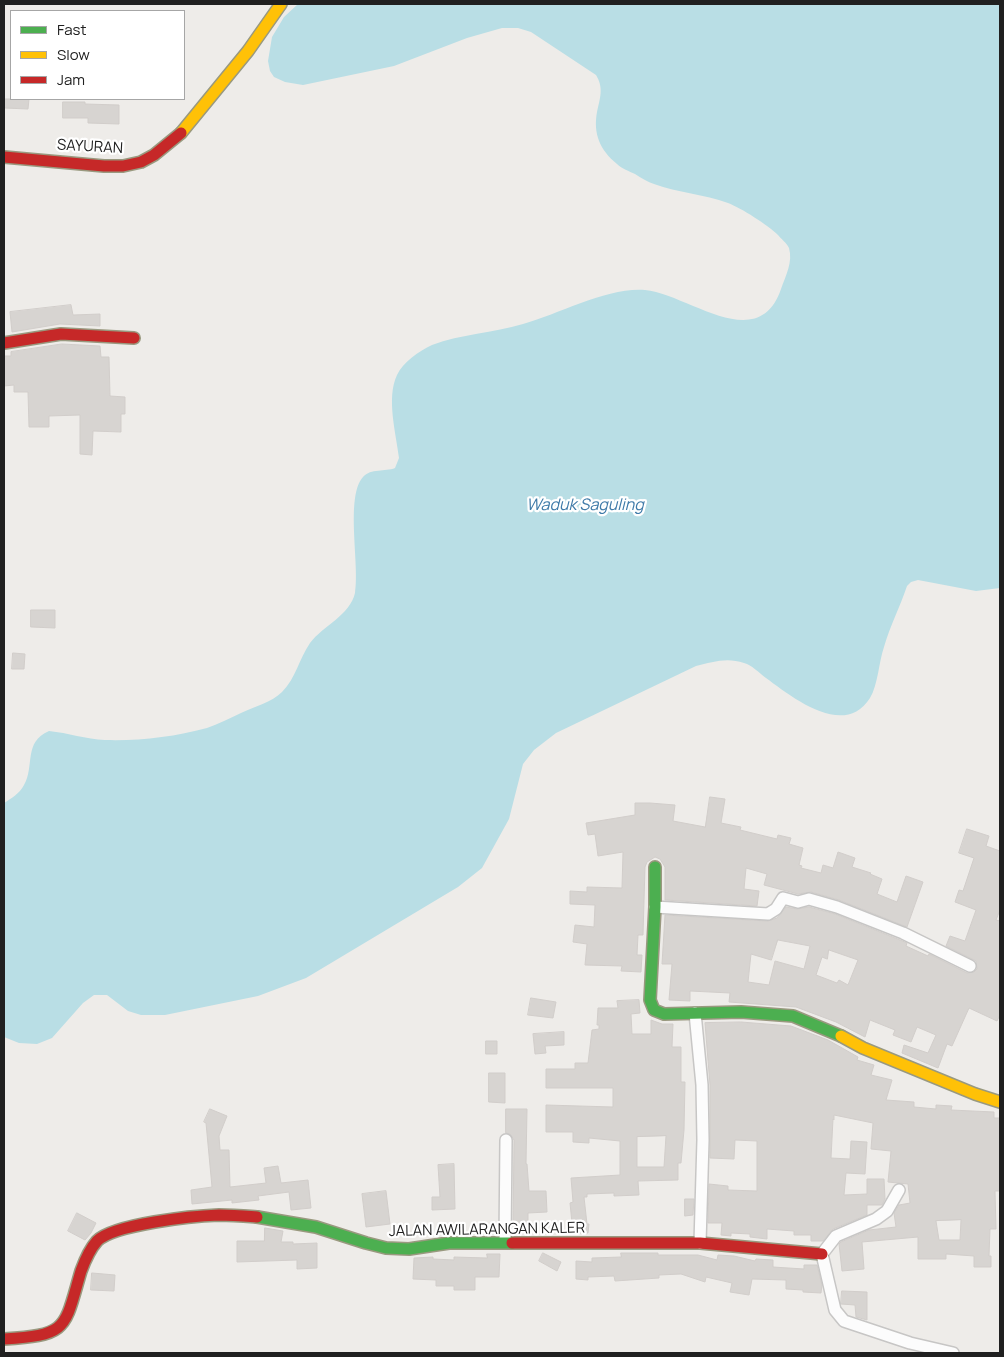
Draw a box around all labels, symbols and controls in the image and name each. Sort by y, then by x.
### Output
legend [10,10,185,100]
text: Fast [57,19,86,40]
text: Slow [57,44,90,65]
text: Jam [57,69,85,90]
street label: SAYURAN [57,136,123,158]
water label: Waduk Saguling [526,496,644,516]
street label: JALAN AWILARANGAN KALER [389,1219,585,1241]

